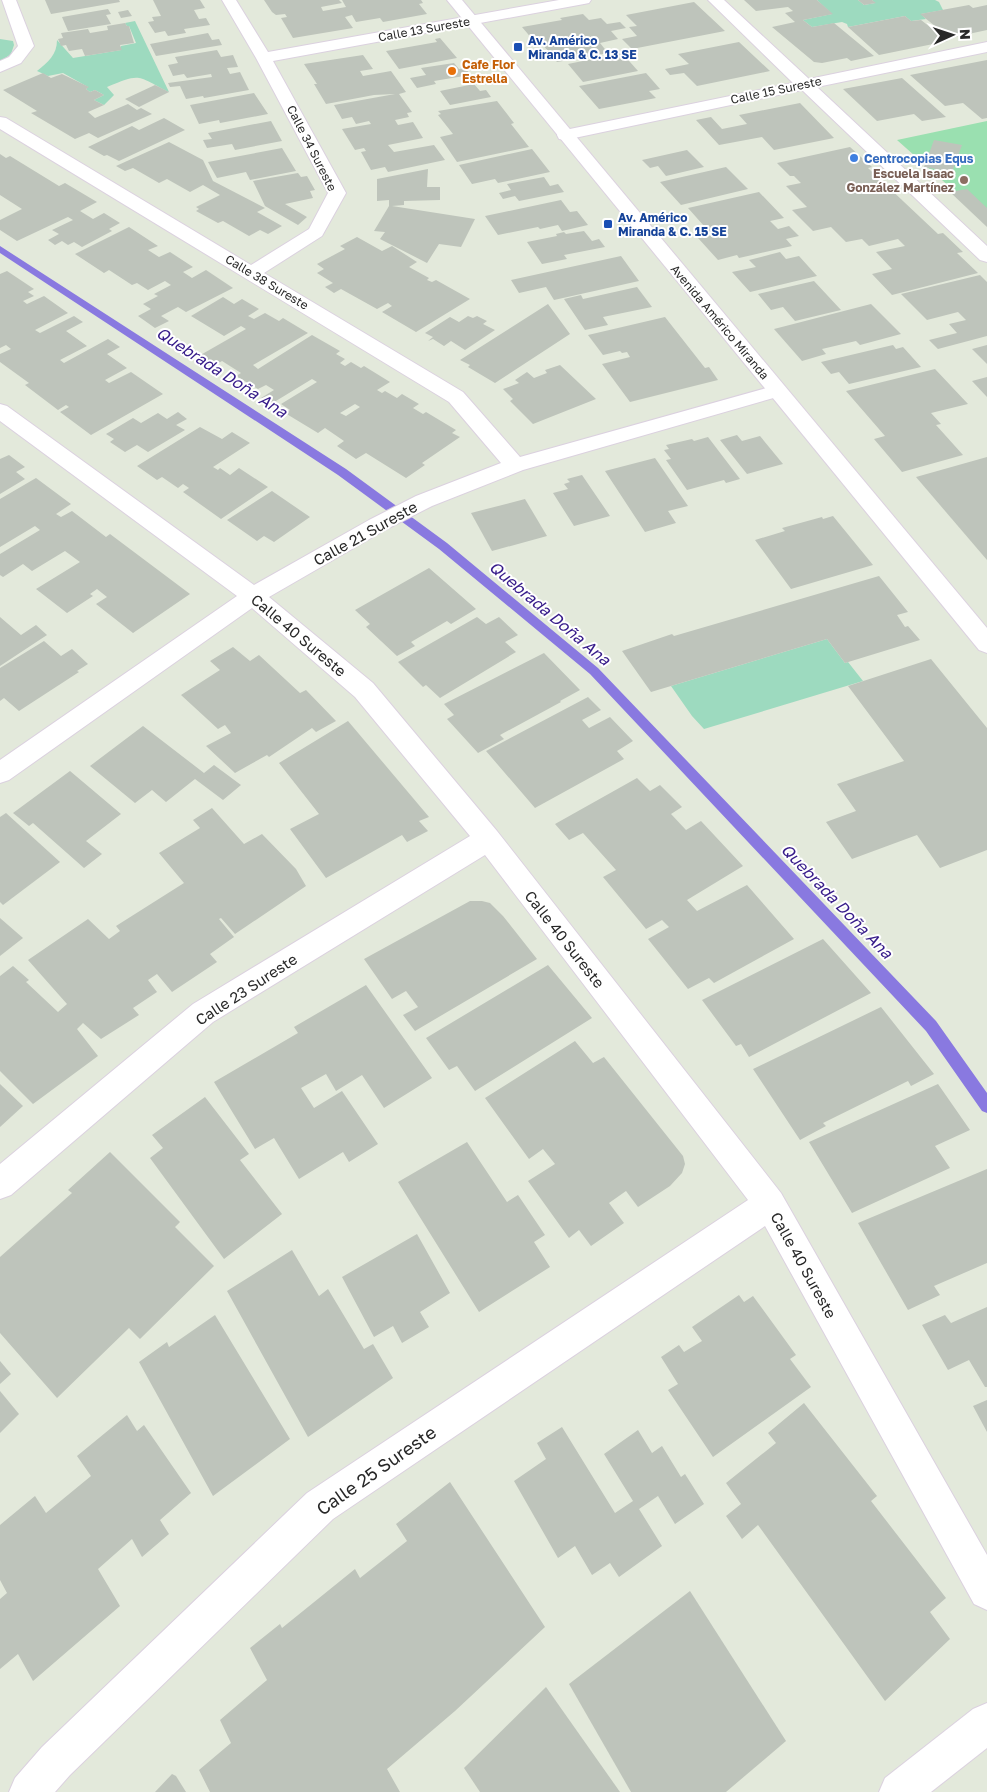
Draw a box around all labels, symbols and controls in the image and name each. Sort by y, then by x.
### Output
north arrow [927,10,977,60]
street label: Calle 13 Sureste [377,14,471,44]
text: N [957,29,974,40]
place label: Av. Américo Miranda & C. 13 SE [528,33,637,62]
marker: Av. Américo Miranda & C. 13 SE [512,41,524,53]
place label: Cafe Flor Estrella [462,57,515,86]
marker: Cafe Flor Estrella [446,65,458,77]
street label: Calle 15 Sureste [729,73,823,107]
street label: Calle 34 Sureste [284,103,340,193]
place label: Centrocopias Equs [864,151,974,166]
marker: Centrocopias Equs [848,152,860,164]
place label: Escuela Isaac González Martínez [846,166,954,195]
marker: Escuela Isaac González Martínez [958,174,970,186]
place label: Av. Américo Miranda & C. 15 SE [618,210,727,239]
marker: Av. Américo Miranda & C. 15 SE [602,218,614,230]
street label: Calle 38 Sureste [223,251,311,313]
street label: Avenida Américo Miranda [668,262,772,382]
water label: Quebrada Doña Ana [153,322,292,422]
street label: Calle 21 Sureste [310,497,420,569]
water label: Quebrada Doña Ana [485,557,615,670]
street label: Calle 40 Sureste [248,590,350,680]
water label: Quebrada Doña Ana [777,839,898,963]
street label: Calle 40 Sureste [521,887,609,991]
street label: Calle 23 Sureste [192,949,300,1029]
street label: Calle 40 Sureste [767,1209,841,1321]
street label: Calle 25 Sureste [312,1421,440,1519]

